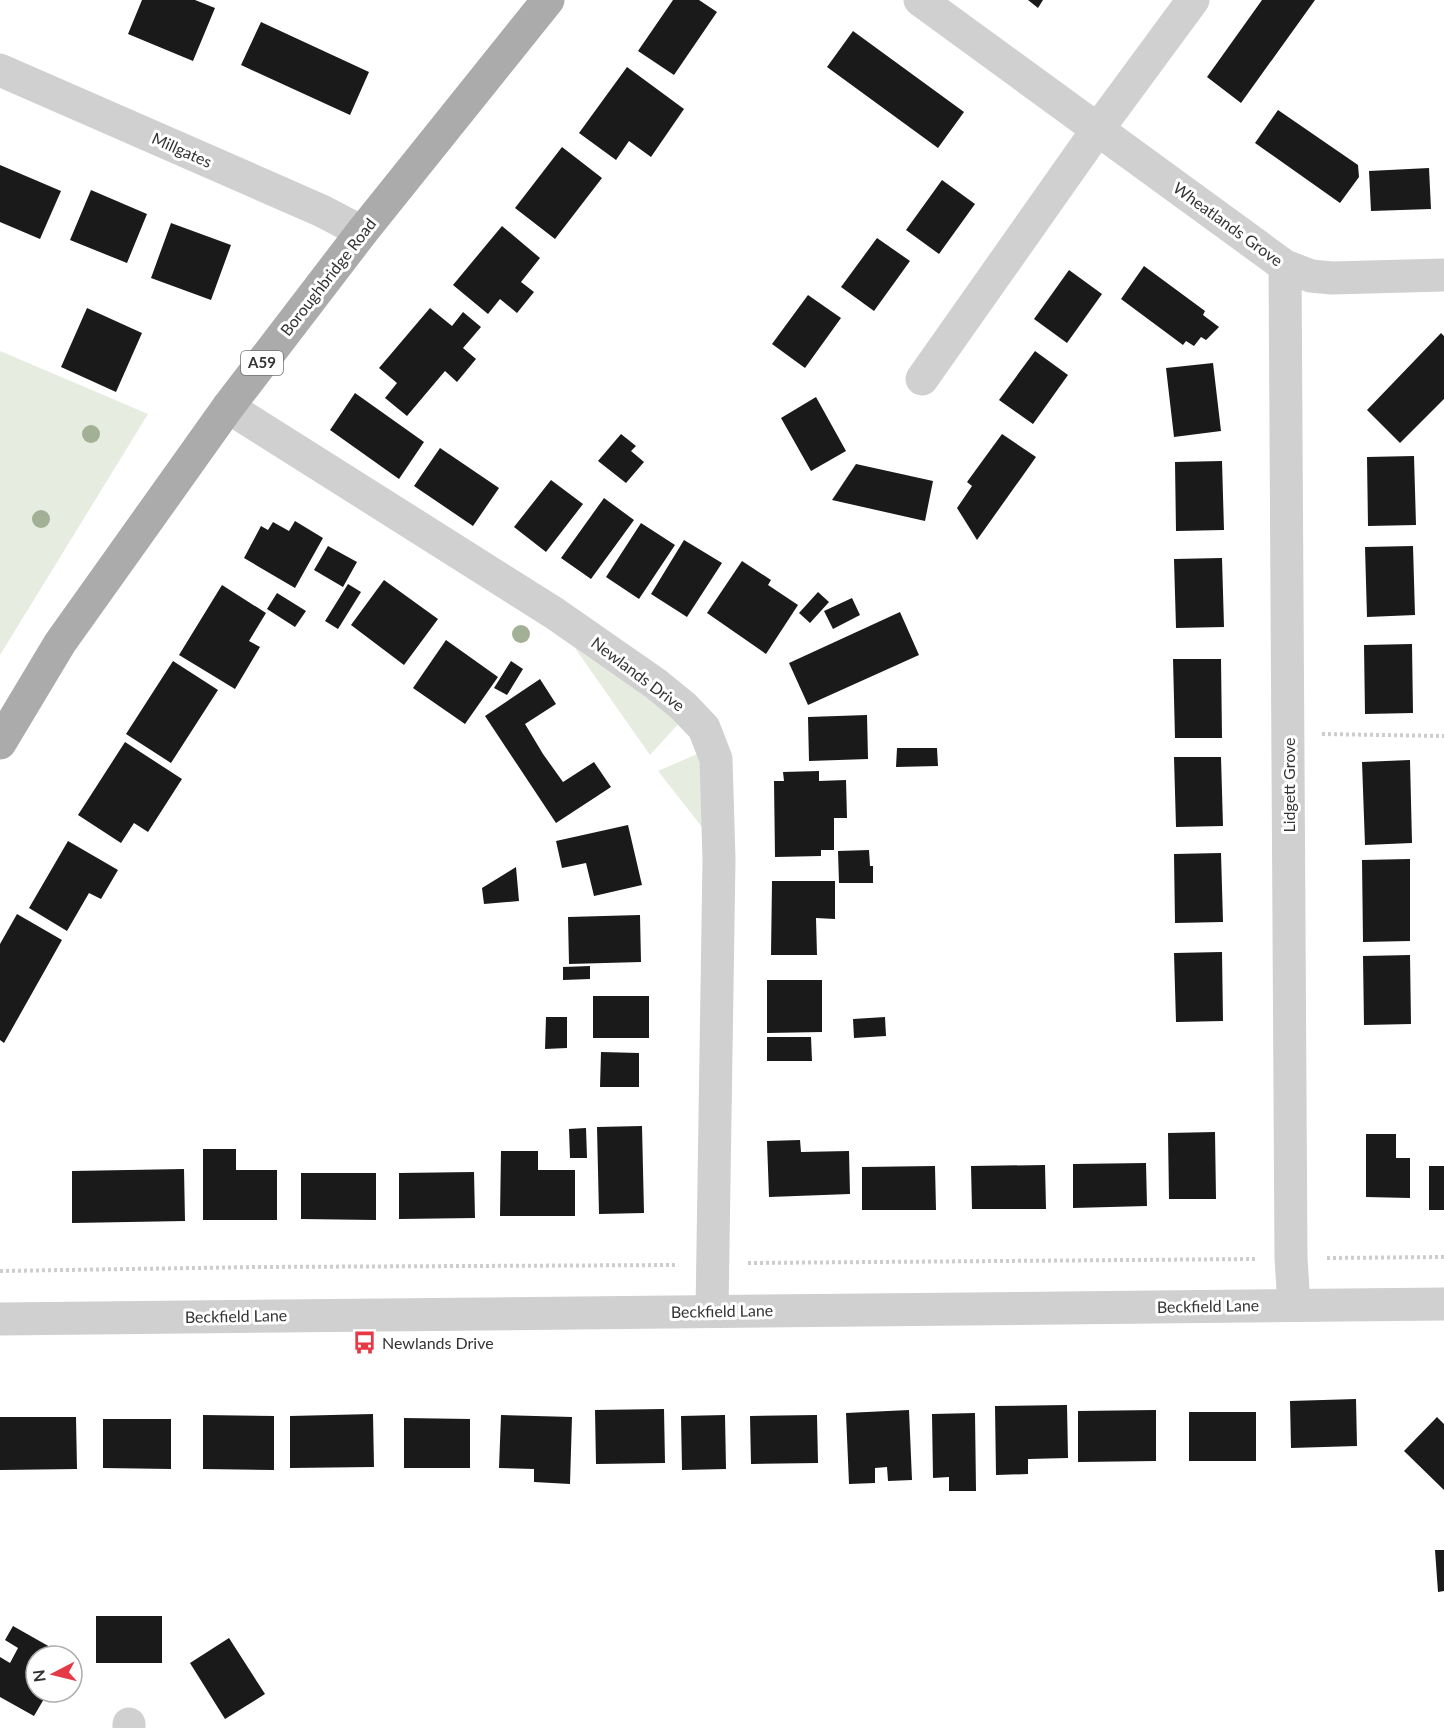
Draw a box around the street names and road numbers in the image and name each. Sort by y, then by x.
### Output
street label: Millgates [149,128,215,171]
street label: Wheatlands Grove [1170,178,1287,270]
street label: Boroughbridge Road [276,214,379,339]
road number: A59 [241,351,283,375]
street label: Newlands Drive [588,632,689,715]
street label: Lidgett Grove [1279,737,1298,833]
street label: Beckfield Lane [1157,1295,1259,1316]
street label: Beckfield Lane [671,1300,773,1321]
street label: Beckfield Lane [185,1305,287,1326]

